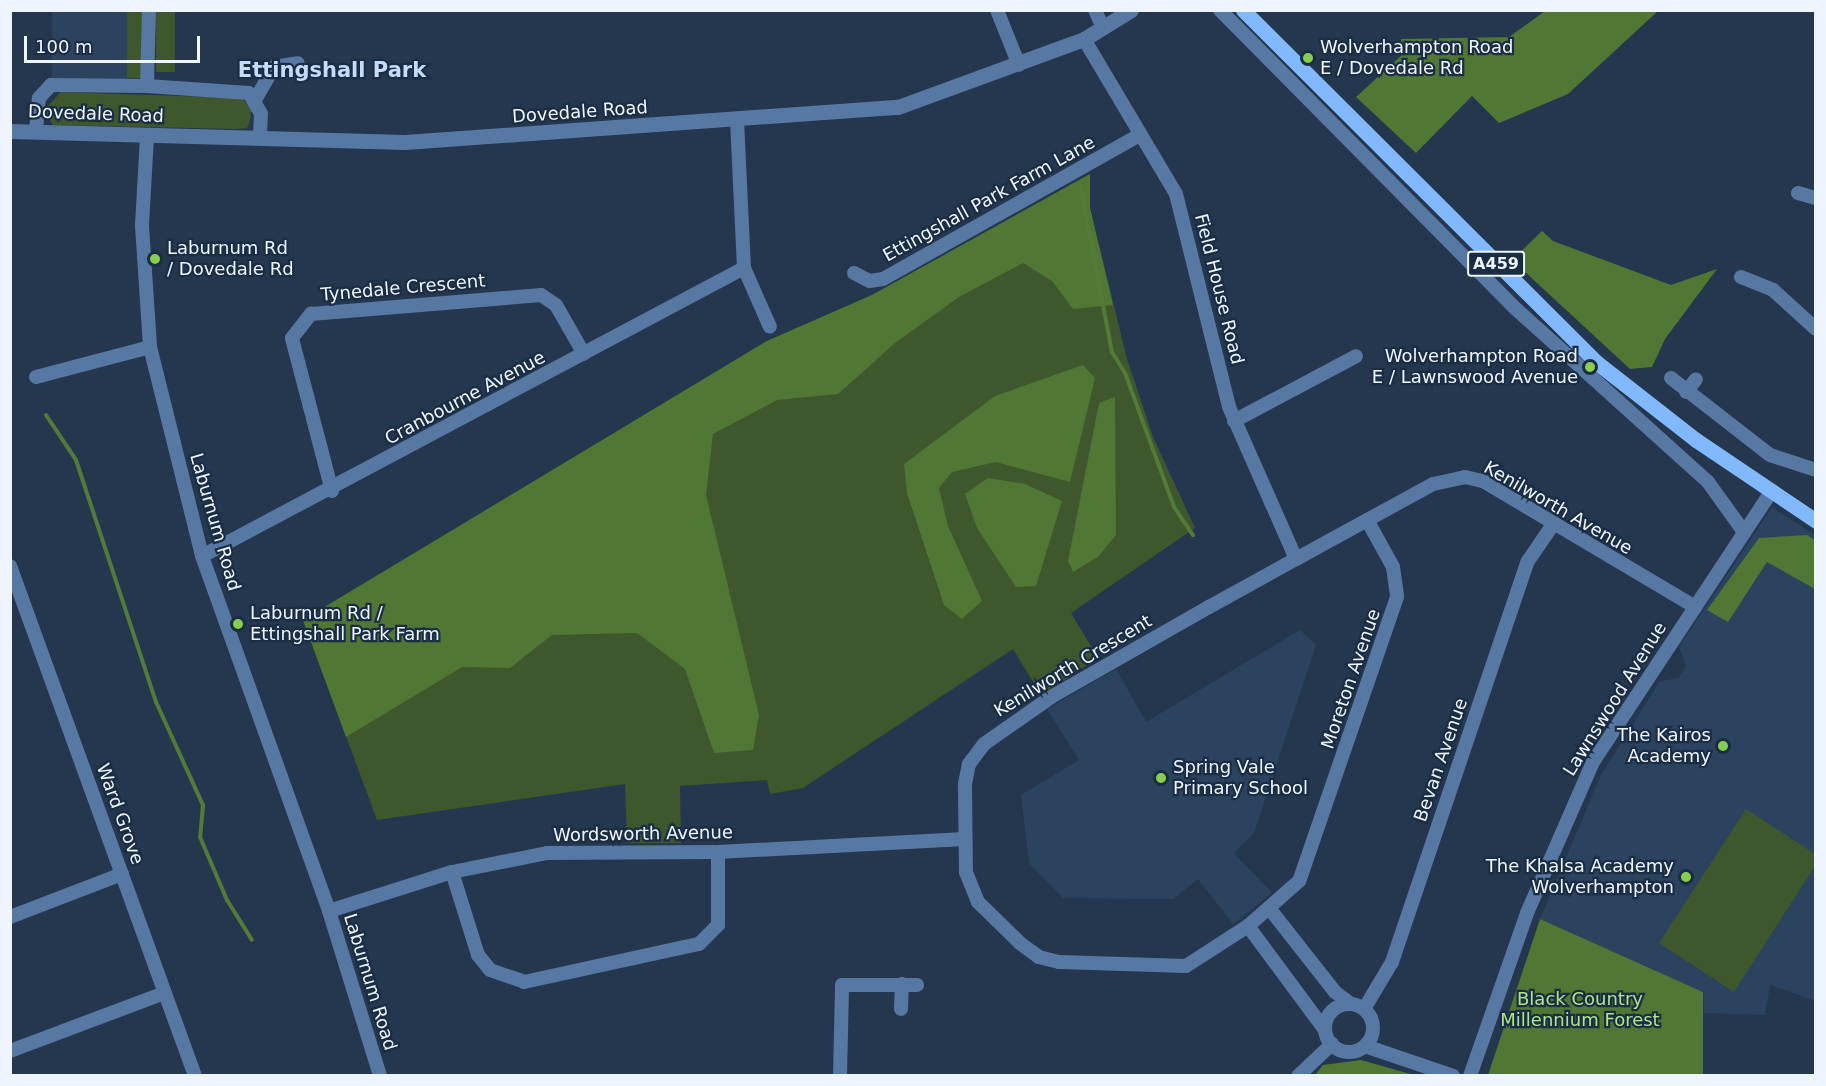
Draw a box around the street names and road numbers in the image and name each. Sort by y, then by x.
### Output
street label: Dovedale Road [511,96,649,128]
street label: Dovedale Road [28,101,164,127]
street label: Ettingshall Park Farm Lane [879,132,1099,266]
street label: Field House Road [1190,211,1248,367]
road number: A459 [1466,251,1526,277]
street label: Tynedale Crescent [320,270,486,306]
street label: Cranbourne Avenue [381,347,549,449]
street label: Laburnum Road [185,451,245,593]
street label: Kenilworth Avenue [1480,457,1636,559]
street label: Moreton Avenue [1317,606,1385,752]
street label: Kenilworth Crescent [990,610,1156,722]
street label: Lawnswood Avenue [1559,618,1671,780]
street label: Bevan Avenue [1410,695,1472,825]
street label: Ward Grove [92,761,148,867]
street label: Wordsworth Avenue [553,822,733,846]
street label: Laburnum Road [339,911,401,1053]

